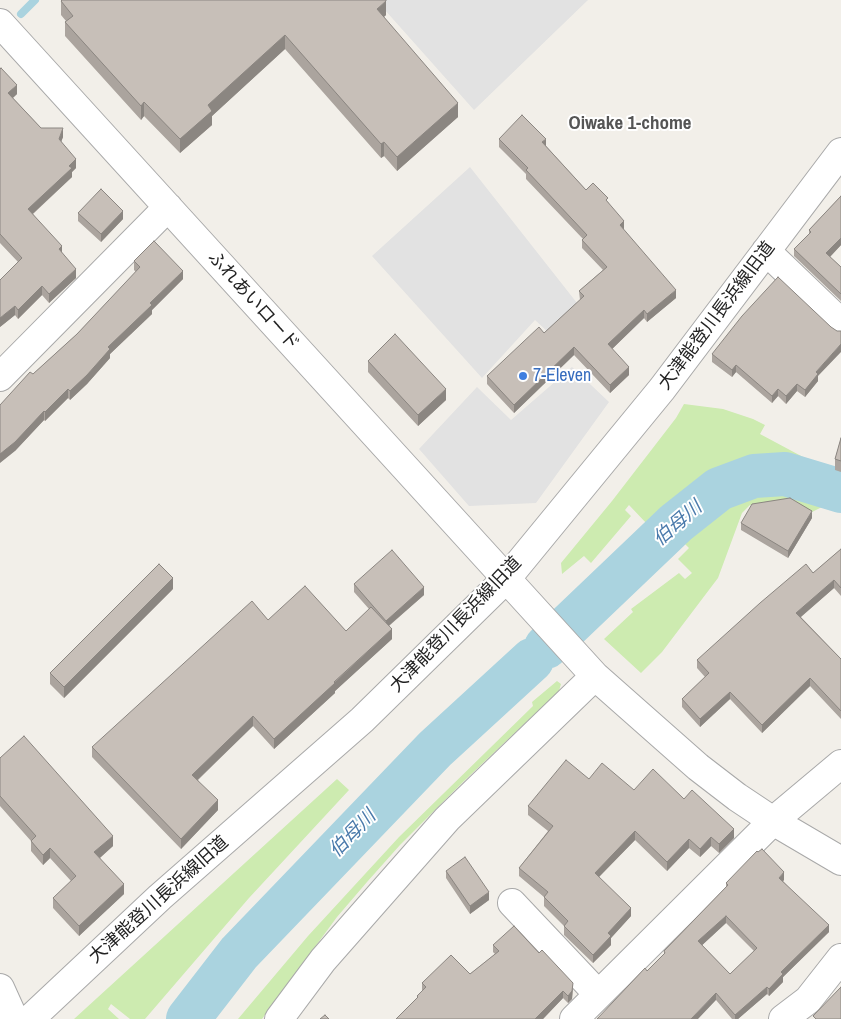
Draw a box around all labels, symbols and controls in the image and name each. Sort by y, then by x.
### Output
district label: Oiwake 1-chome [569,113,691,135]
street label: 大津能登川長浜線旧道 [654,238,780,394]
street label: ふれあいロード [203,247,303,355]
place label: 7-Eleven [533,365,591,387]
marker: 7-Eleven [517,370,529,382]
water label: 伯母川 [649,497,707,551]
street label: 大津能登川長浜線旧道 [386,553,526,697]
water label: 伯母川 [325,806,381,862]
street label: 大津能登川長浜線旧道 [85,832,233,968]

